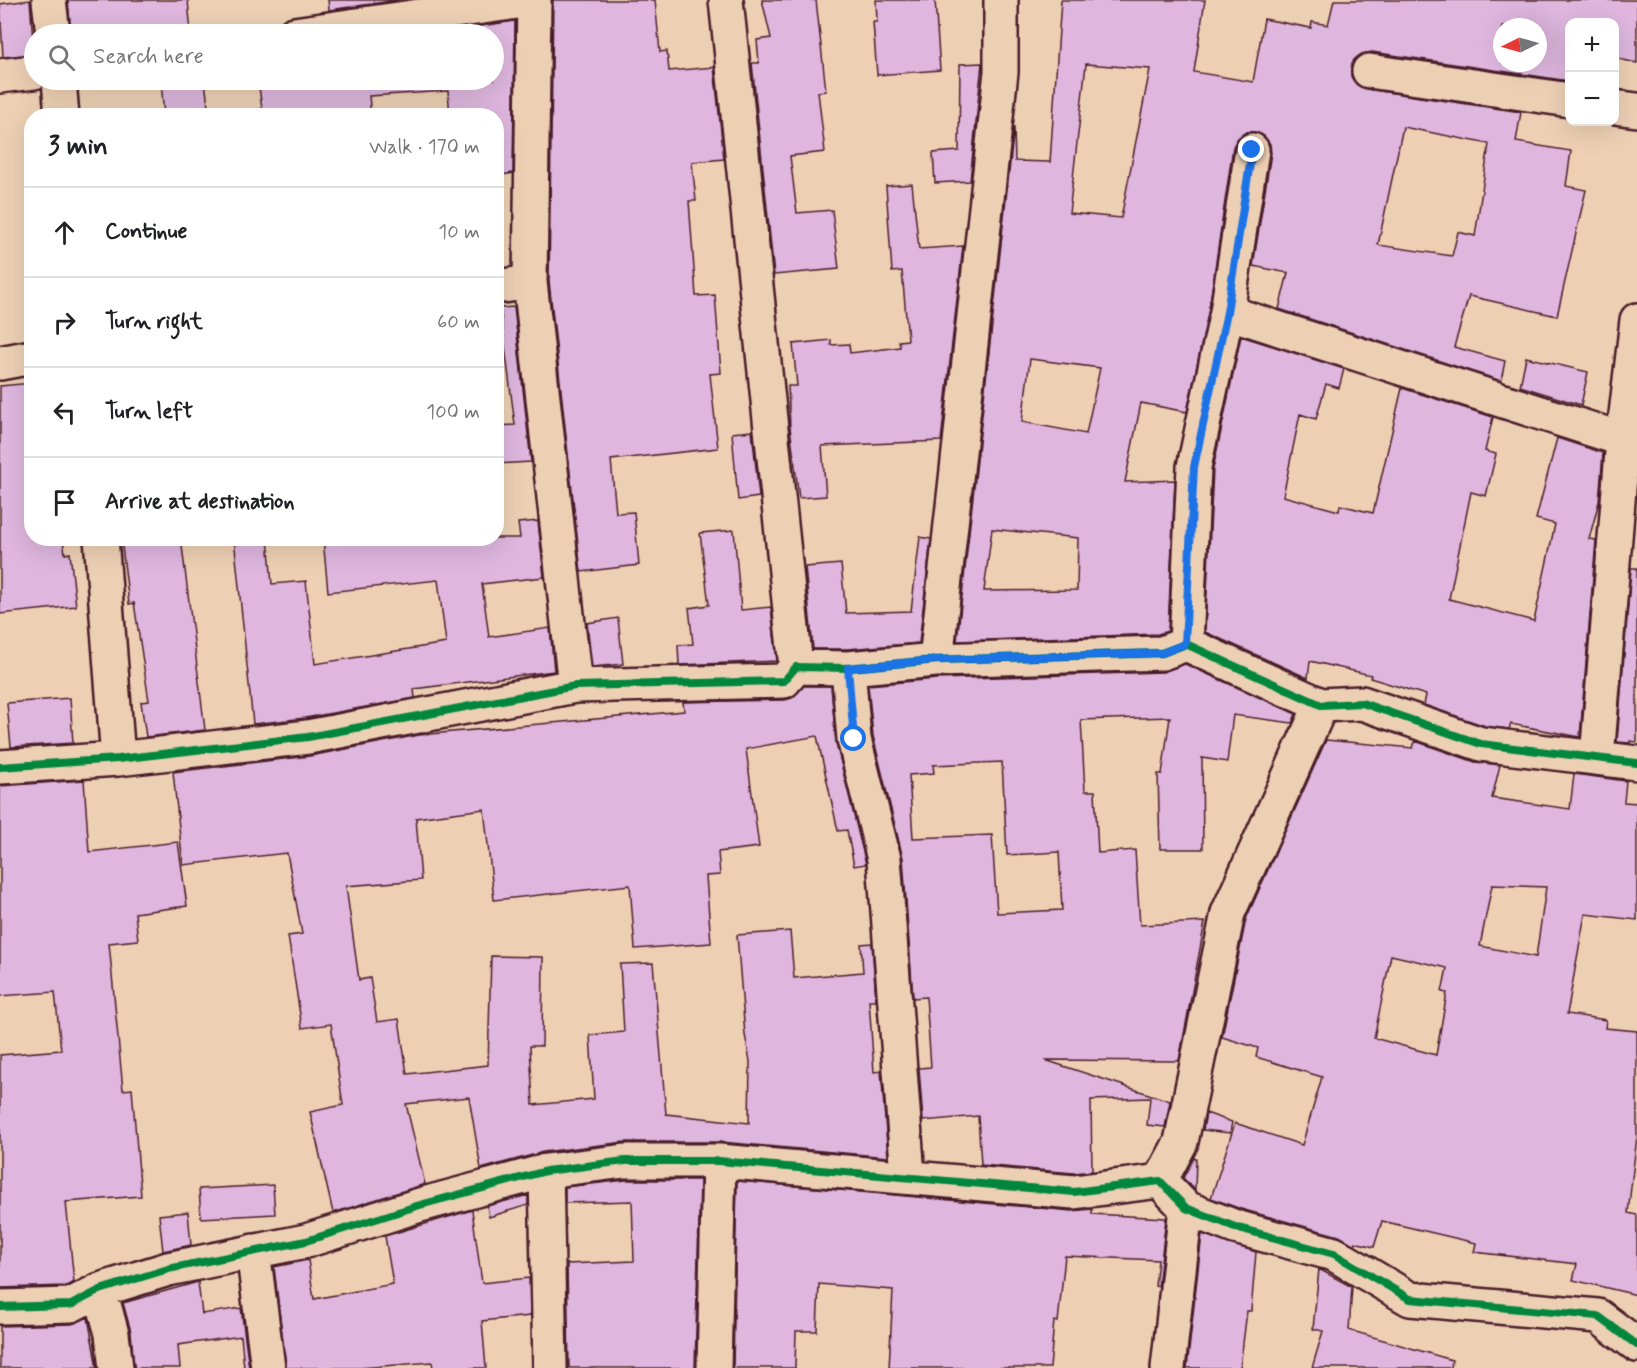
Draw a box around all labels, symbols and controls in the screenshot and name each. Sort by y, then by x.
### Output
north arrow [1493,18,1547,72]
map controls [1565,18,1619,126]
button: + [1565,18,1619,72]
search box [24,24,504,90]
icon: search [45,41,78,74]
text: Search here [93,43,204,71]
button: − [1565,72,1619,126]
text: 3 min [48,130,108,164]
text: Walk · 170 m [369,134,480,161]
route end [1238,136,1264,162]
icon: ahead [48,216,81,249]
text: Continue [105,218,187,246]
text: 10 m [438,219,480,246]
icon: right [48,306,81,339]
text: Turn right [105,308,203,336]
text: 60 m [437,309,480,336]
icon: left [48,396,81,429]
text: Turn left [105,398,193,426]
text: 100 m [426,399,480,426]
icon: arrive [48,486,81,519]
text: Arrive at destination [105,488,295,516]
route start [840,725,866,751]

